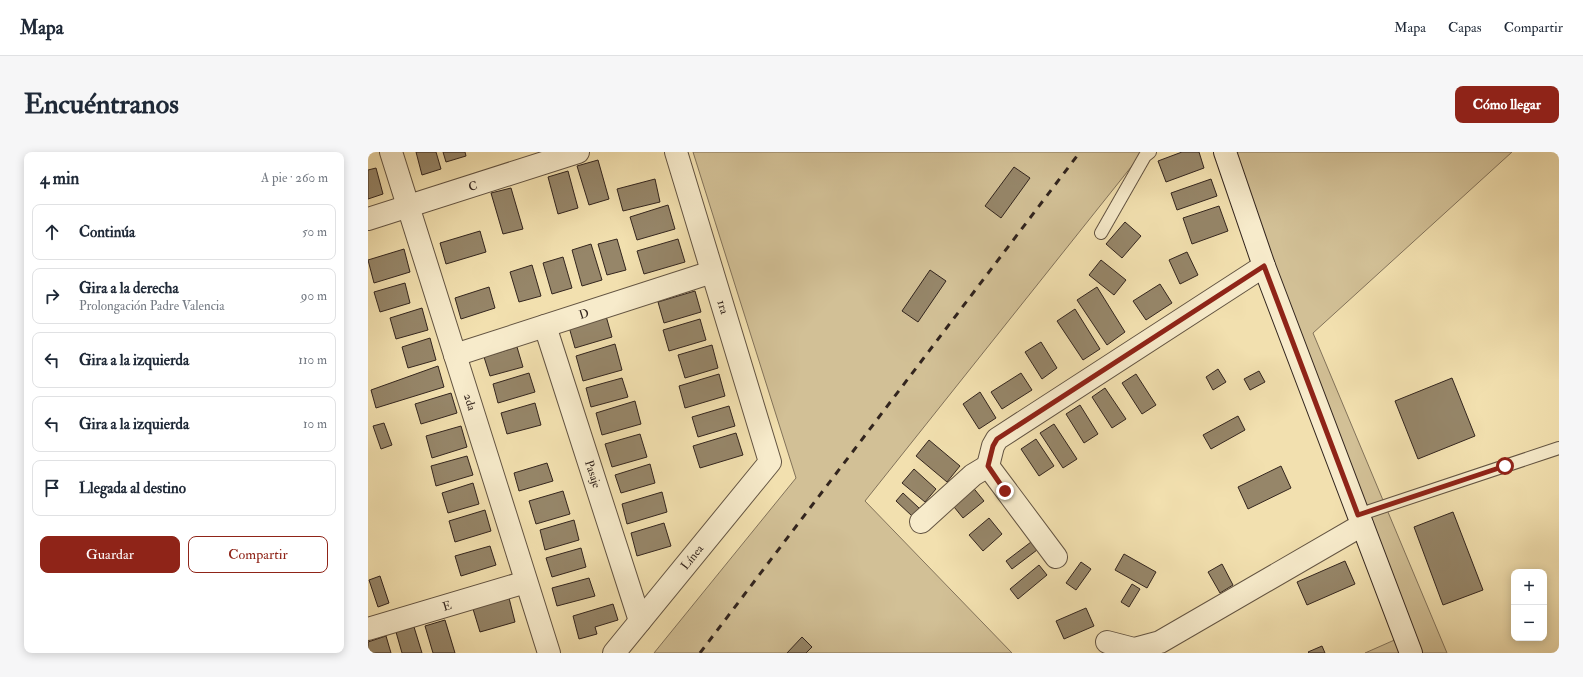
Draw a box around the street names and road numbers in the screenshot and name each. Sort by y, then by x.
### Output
street label: C [467,178,480,195]
street label: 1ra [713,298,732,317]
street label: D [577,306,591,323]
street label: 2da [460,392,479,413]
street label: Pasaje [581,458,604,490]
street label: Línea [678,541,708,573]
street label: E [441,598,454,615]

